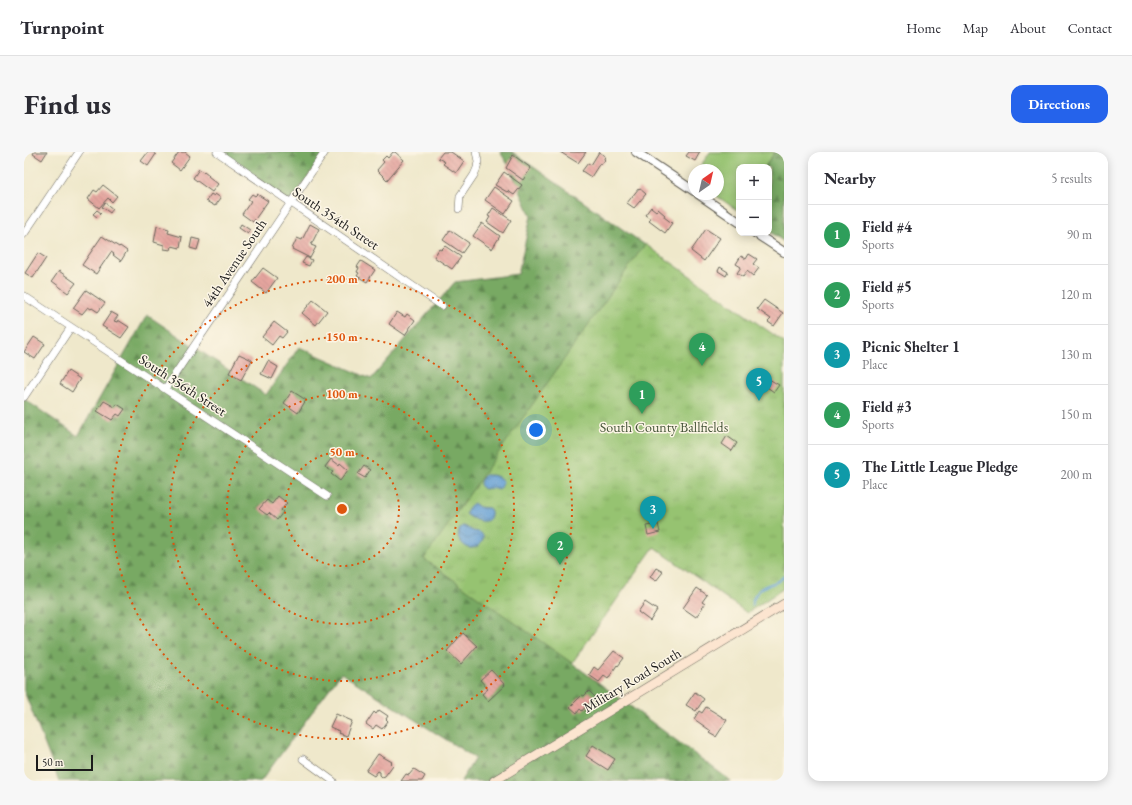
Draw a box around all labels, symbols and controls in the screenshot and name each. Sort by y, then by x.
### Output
text: Turnpoint [20,15,104,40]
text: Home [906,19,941,37]
text: Map [963,19,988,37]
text: About [1010,19,1046,37]
text: Contact [1068,19,1112,37]
button: Directions [1011,85,1108,123]
text: Find us [24,86,111,122]
north arrow [688,164,724,200]
map controls [736,164,772,236]
button: + [736,164,772,200]
text: Nearby [824,167,876,189]
text: 5 results [1051,170,1092,187]
street label: South 354th Street [289,182,383,254]
button: − [736,200,772,236]
street label: 44th Avenue South [198,215,270,311]
text: Field #4 [862,217,912,236]
text: 1 [834,226,840,243]
text: 90 m [1067,226,1092,243]
text: Sports [862,236,894,253]
text: 200 m [326,271,358,287]
text: Field #5 [862,277,912,296]
text: 2 [834,286,840,303]
text: 120 m [1061,286,1092,303]
text: Sports [862,296,894,313]
text: 150 m [326,329,358,345]
pin: 4 [689,333,715,366]
text: Picnic Shelter 1 [862,337,960,356]
text: 3 [834,346,840,363]
text: 130 m [1061,346,1092,363]
street label: South 356th Street [136,350,231,420]
text: Place [862,356,888,373]
pin: 5 [746,368,772,401]
pin: 1 [629,381,655,414]
text: 100 m [326,386,358,402]
text: Field #3 [862,397,912,416]
text: 4 [834,406,840,423]
text: 150 m [1061,406,1092,423]
text: Sports [862,416,894,433]
park label: South County Ballfields [600,418,729,436]
your location [526,420,546,440]
text: 50 m [329,444,355,460]
text: The Little League Pledge [862,457,1018,476]
text: 5 [834,466,840,483]
text: 200 m [1061,466,1092,483]
text: Place [862,476,888,493]
pin: 3 [640,496,666,529]
centre of rings [335,502,349,516]
pin: 2 [547,532,573,565]
street label: Military Road South [580,644,684,716]
scale bar [36,753,93,772]
text: 50 m [42,755,63,769]

